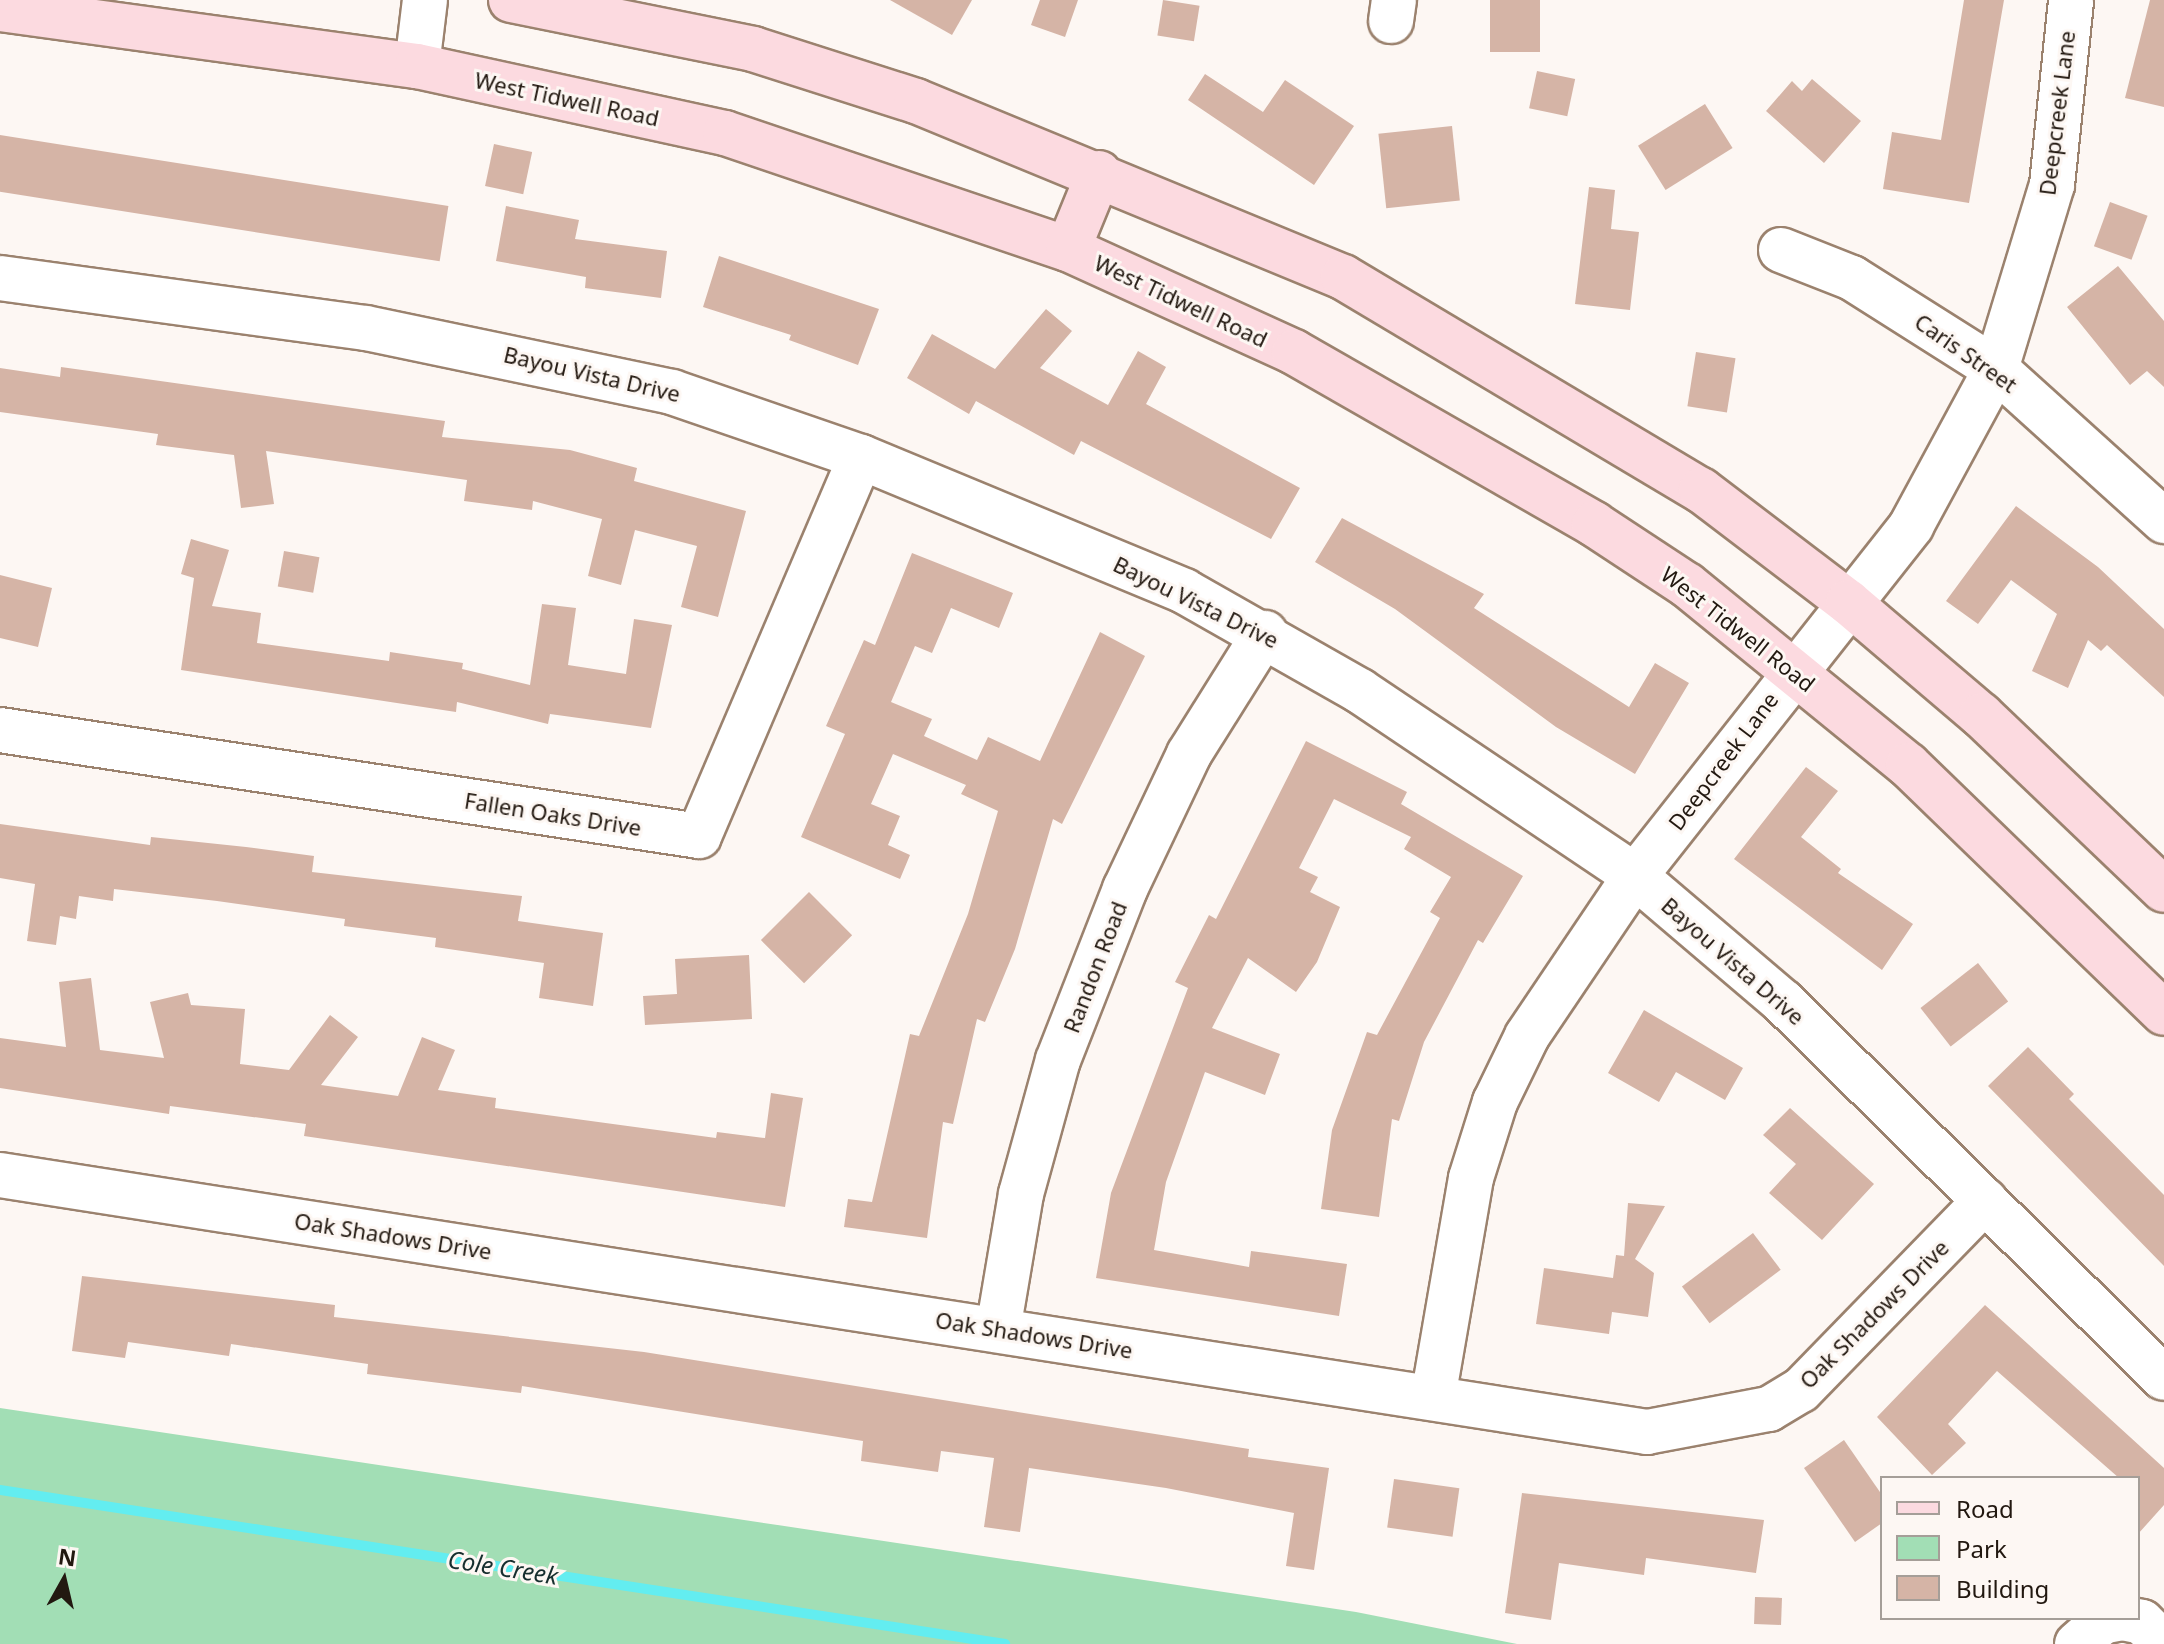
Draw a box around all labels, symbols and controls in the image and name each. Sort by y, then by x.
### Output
street label: Deepcreek Lane [2034,29,2080,197]
street label: West Tidwell Road [472,67,662,131]
street label: West Tidwell Road [1090,249,1272,353]
street label: Caris Street [1910,308,2022,398]
street label: Bayou Vista Drive [501,341,683,407]
street label: Bayou Vista Drive [1109,551,1283,653]
street label: West Tidwell Road [1656,561,1820,697]
street label: Deepcreek Lane [1663,687,1783,835]
street label: Fallen Oaks Drive [463,787,643,841]
street label: Bayou Vista Drive [1656,892,1810,1030]
street label: Randon Road [1058,898,1132,1036]
street label: Oak Shadows Drive [292,1207,494,1265]
street label: Oak Shadows Drive [1794,1234,1954,1394]
street label: Oak Shadows Drive [933,1306,1135,1364]
legend [1880,1476,2140,1620]
text: Road [1956,1492,2014,1525]
text: Park [1956,1532,2007,1565]
north arrow [24,1540,104,1620]
text: N [56,1540,78,1572]
water label: Cole Creek [446,1544,560,1590]
text: Building [1956,1572,2049,1605]

